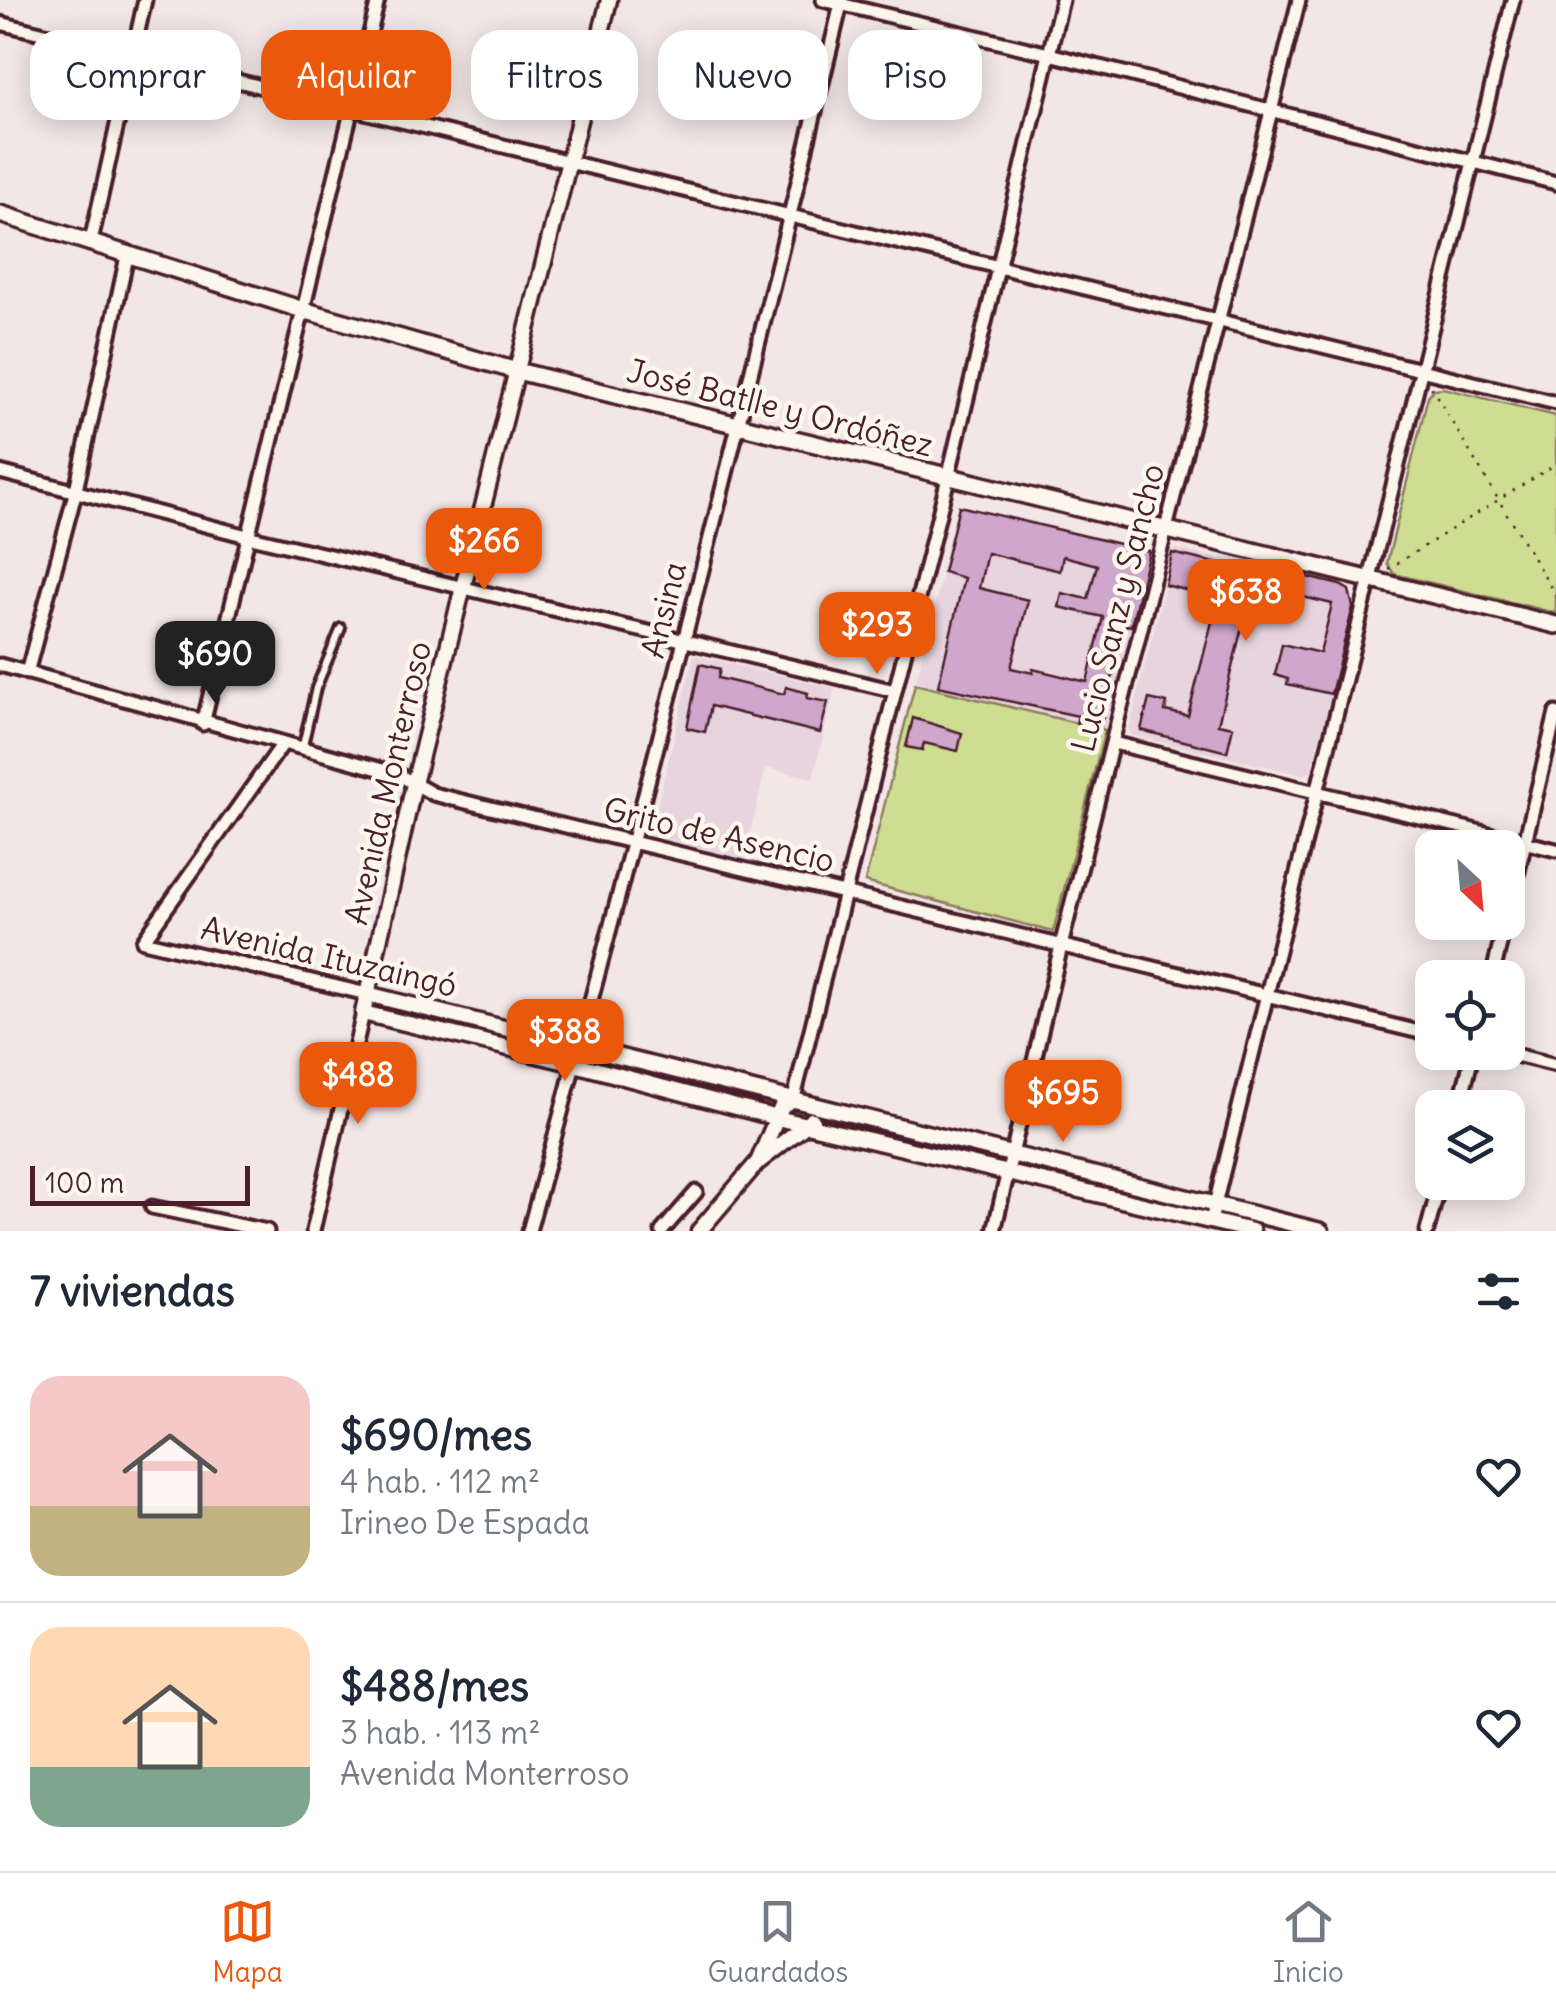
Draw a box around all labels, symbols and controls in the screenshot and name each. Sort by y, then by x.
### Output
chip: Comprar [30,30,241,120]
chip: Alquilar [261,30,451,120]
chip: Filtros [471,30,638,120]
chip: Nuevo [658,30,828,120]
chip: Piso [848,30,982,120]
street label: José Batlle y Ordóñez [623,350,937,465]
street label: Lucio Sanz y Sancho [1062,460,1173,756]
pin: $266 [425,508,543,593]
text: $266 [448,520,520,561]
street label: Ansina [632,558,695,662]
pin: $638 [1187,559,1305,644]
text: $638 [1210,571,1282,612]
pin: $293 [818,592,936,677]
text: $293 [841,604,913,645]
pin: $690 [156,621,274,706]
text: $690 [177,633,253,674]
street label: Avenida Monterroso [335,637,440,929]
street label: Grito de Asencio [600,788,838,881]
north arrow [1415,830,1525,940]
map controls [1415,830,1525,1200]
street label: Avenida Ituzaingó [197,907,461,1006]
button: locate [1415,960,1525,1070]
pin: $388 [506,999,624,1084]
text: $388 [529,1011,601,1052]
pin: $488 [299,1042,417,1127]
text: $488 [321,1054,395,1095]
pin: $695 [1004,1060,1122,1145]
text: $695 [1027,1072,1100,1113]
button: layers [1415,1090,1525,1200]
scale bar [30,1161,250,1206]
text: 100 m [45,1165,124,1201]
icon: filters [1471,1264,1526,1319]
text: 7 viviendas [30,1265,235,1317]
text: $690/mes [340,1409,532,1461]
icon: home [110,1416,230,1536]
icon: heart [1471,1449,1526,1504]
text: 4 hab. · 112 m² [340,1461,540,1502]
text: Irineo De Espada [340,1502,590,1543]
text: $488/mes [340,1660,529,1712]
icon: home [110,1667,230,1787]
icon: heart [1471,1700,1526,1755]
text: 3 hab. · 113 m² [340,1712,540,1753]
text: Avenida Monterroso [340,1753,629,1794]
tab: Mapa [212,1894,283,1990]
tab: Guardados [707,1894,848,1990]
tab: Inicio [1273,1894,1344,1990]

